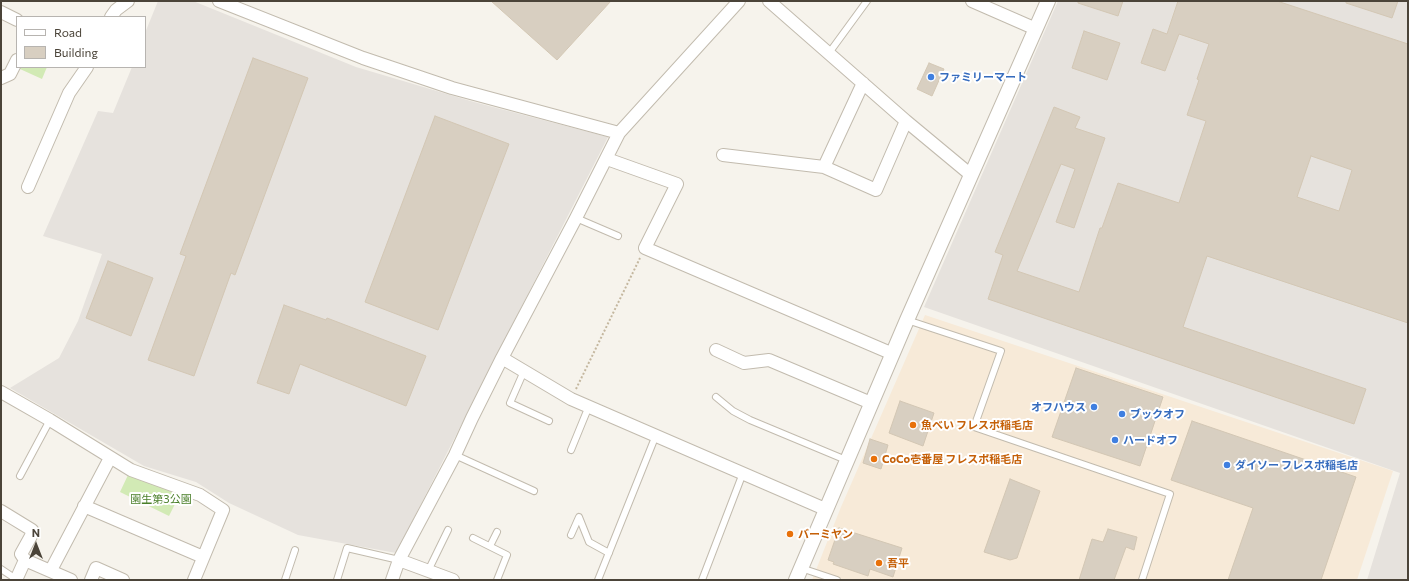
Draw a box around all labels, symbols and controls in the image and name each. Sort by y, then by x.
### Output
legend [16,16,146,68]
text: Road [54,25,82,39]
text: Building [54,45,98,59]
place label: ファミリーマート [939,70,1027,84]
marker: ファミリーマート [926,72,936,82]
place label: オフハウス [1031,400,1086,414]
marker: オフハウス [1089,402,1099,412]
place label: ブックオフ [1130,407,1185,421]
marker: ブックオフ [1117,409,1127,419]
place label: 魚べい フレスポ稲毛店 [921,418,1033,432]
marker: 魚べい フレスポ稲毛店 [908,420,918,430]
place label: ハードオフ [1123,433,1178,447]
marker: ハードオフ [1110,435,1120,445]
place label: CoCo壱番屋 フレスポ稲毛店 [882,452,1022,466]
marker: CoCo壱番屋 フレスポ稲毛店 [869,454,879,464]
place label: ダイソー フレスポ稲毛店 [1235,458,1358,472]
marker: ダイソー フレスポ稲毛店 [1222,460,1232,470]
park label: 園生第3公園 [130,492,192,506]
north arrow [16,525,56,565]
text: N [32,526,40,539]
place label: バーミヤン [798,527,853,541]
marker: バーミヤン [785,529,795,539]
place label: 吾平 [887,556,909,570]
marker: 吾平 [874,558,884,568]

